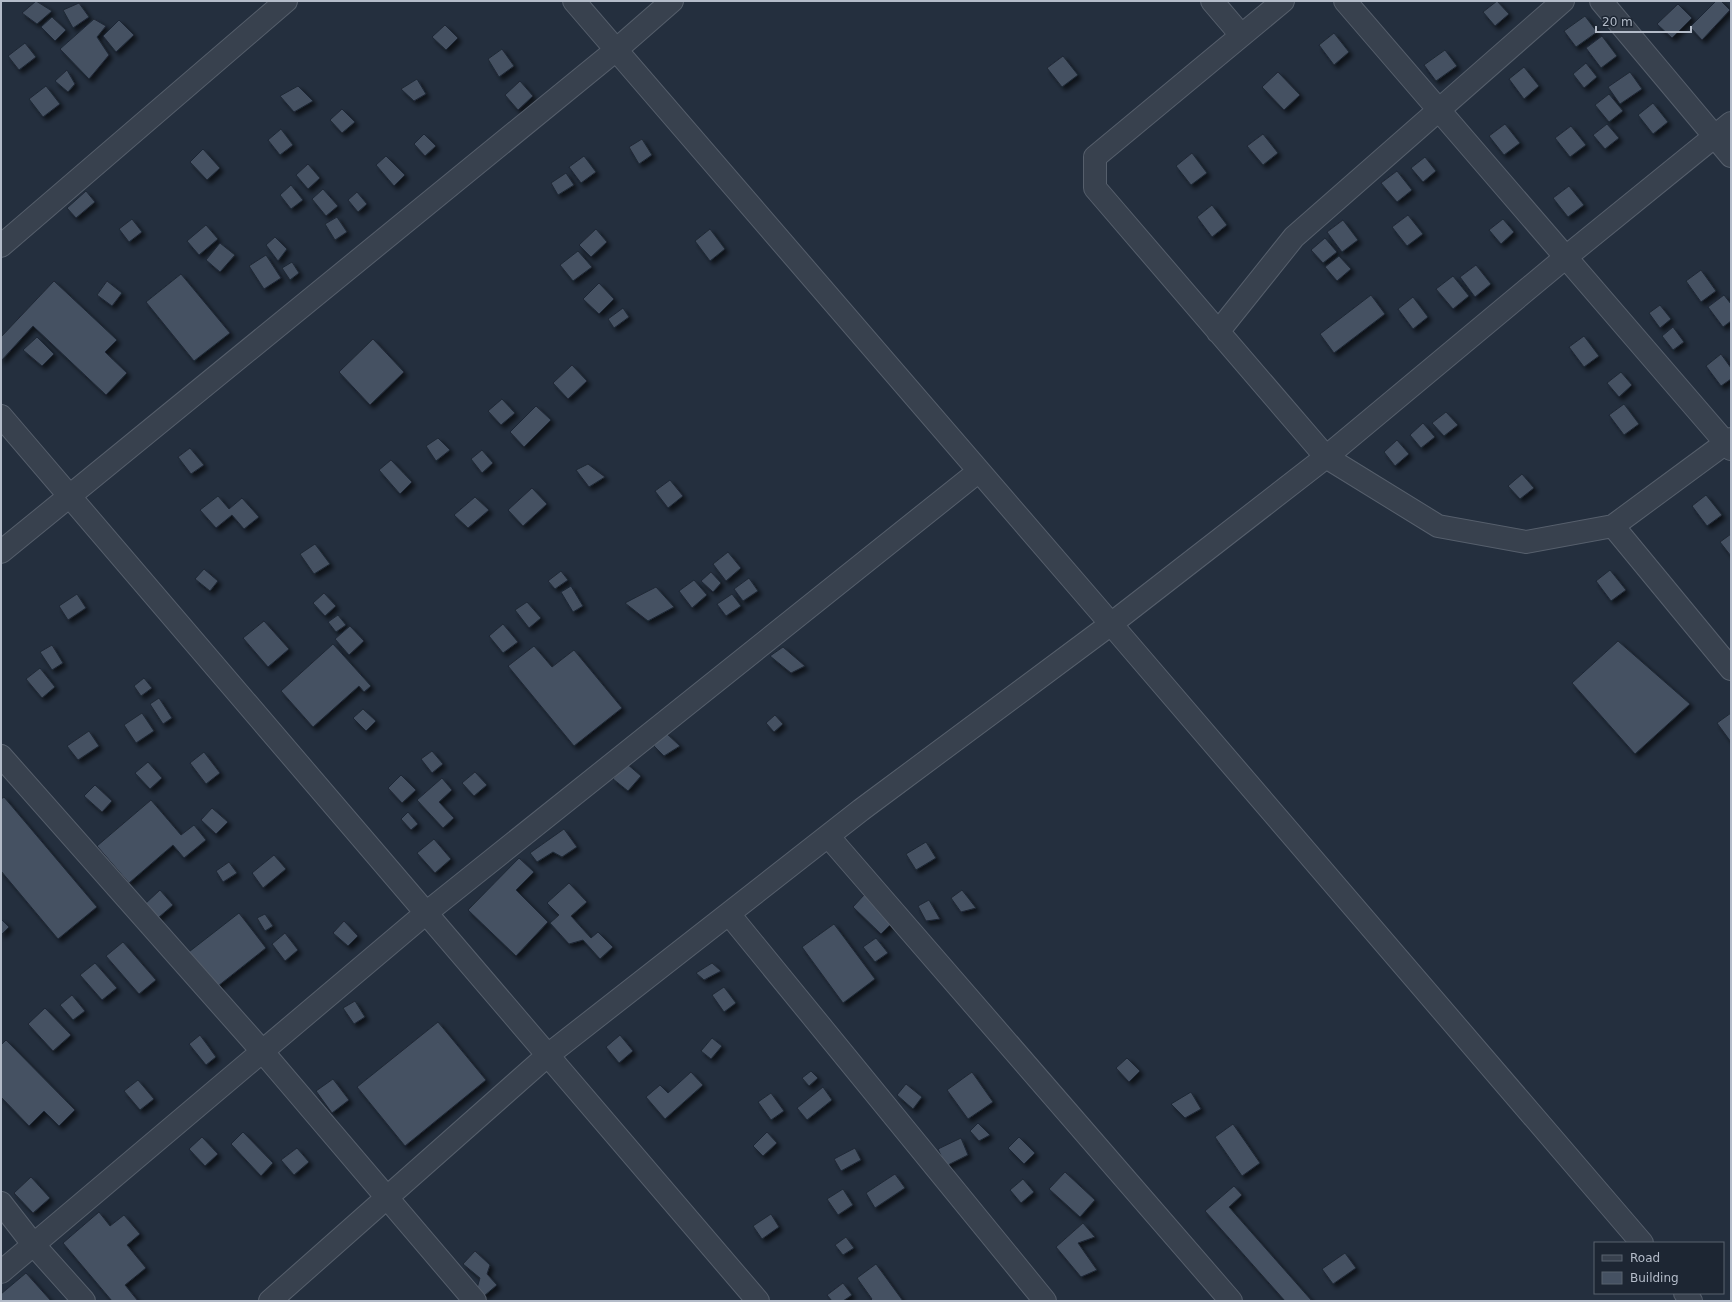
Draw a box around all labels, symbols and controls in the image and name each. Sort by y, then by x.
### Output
scale bar [1596,8,1691,34]
text: 20 m [1602,15,1633,29]
legend [1594,1242,1724,1294]
text: Road [1630,1251,1660,1265]
text: Building [1630,1271,1679,1285]

